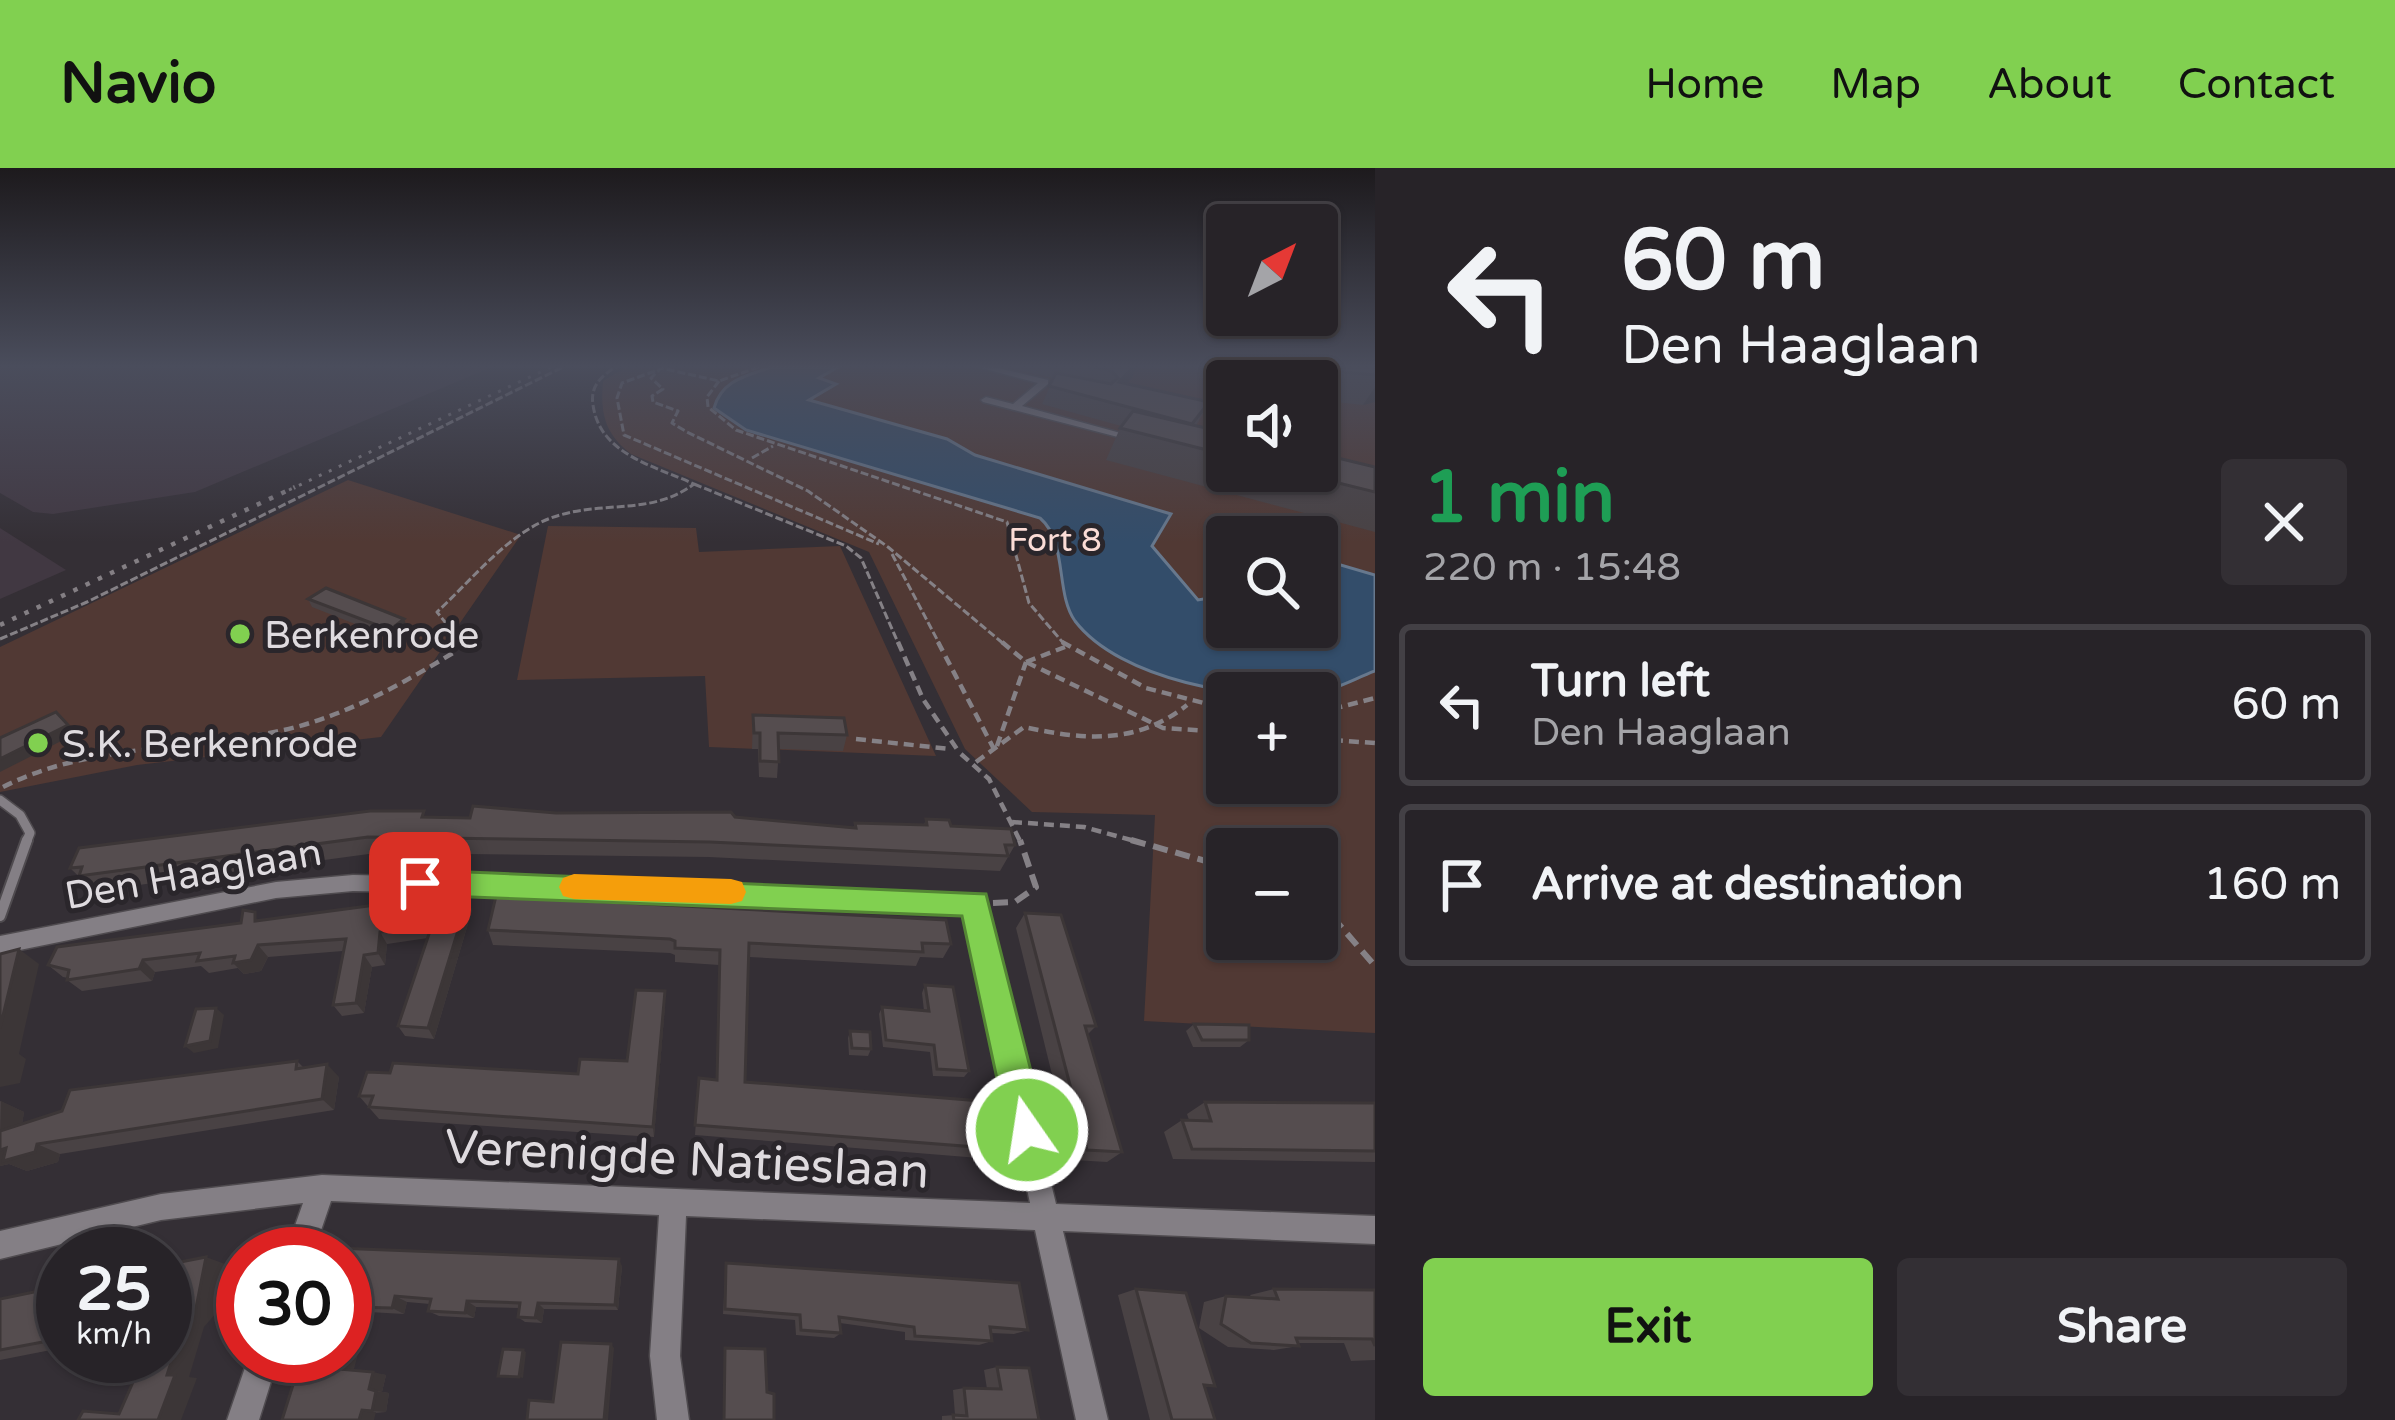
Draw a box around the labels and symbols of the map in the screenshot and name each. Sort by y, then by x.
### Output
north arrow [1206,204,1338,336]
park label: Fort 8 [1008,521,1102,560]
place label: Berkenrode [264,612,479,659]
marker: Berkenrode [227,621,253,647]
place label: S.K. Berkenrode [62,721,358,768]
marker: S.K. Berkenrode [25,730,51,756]
street label: Den Haaglaan [61,829,325,920]
pin [369,832,471,934]
position arrow [964,1067,1090,1193]
street label: Verenigde Natieslaan [443,1118,930,1202]
speed limit sign: 30 [216,1227,372,1383]

